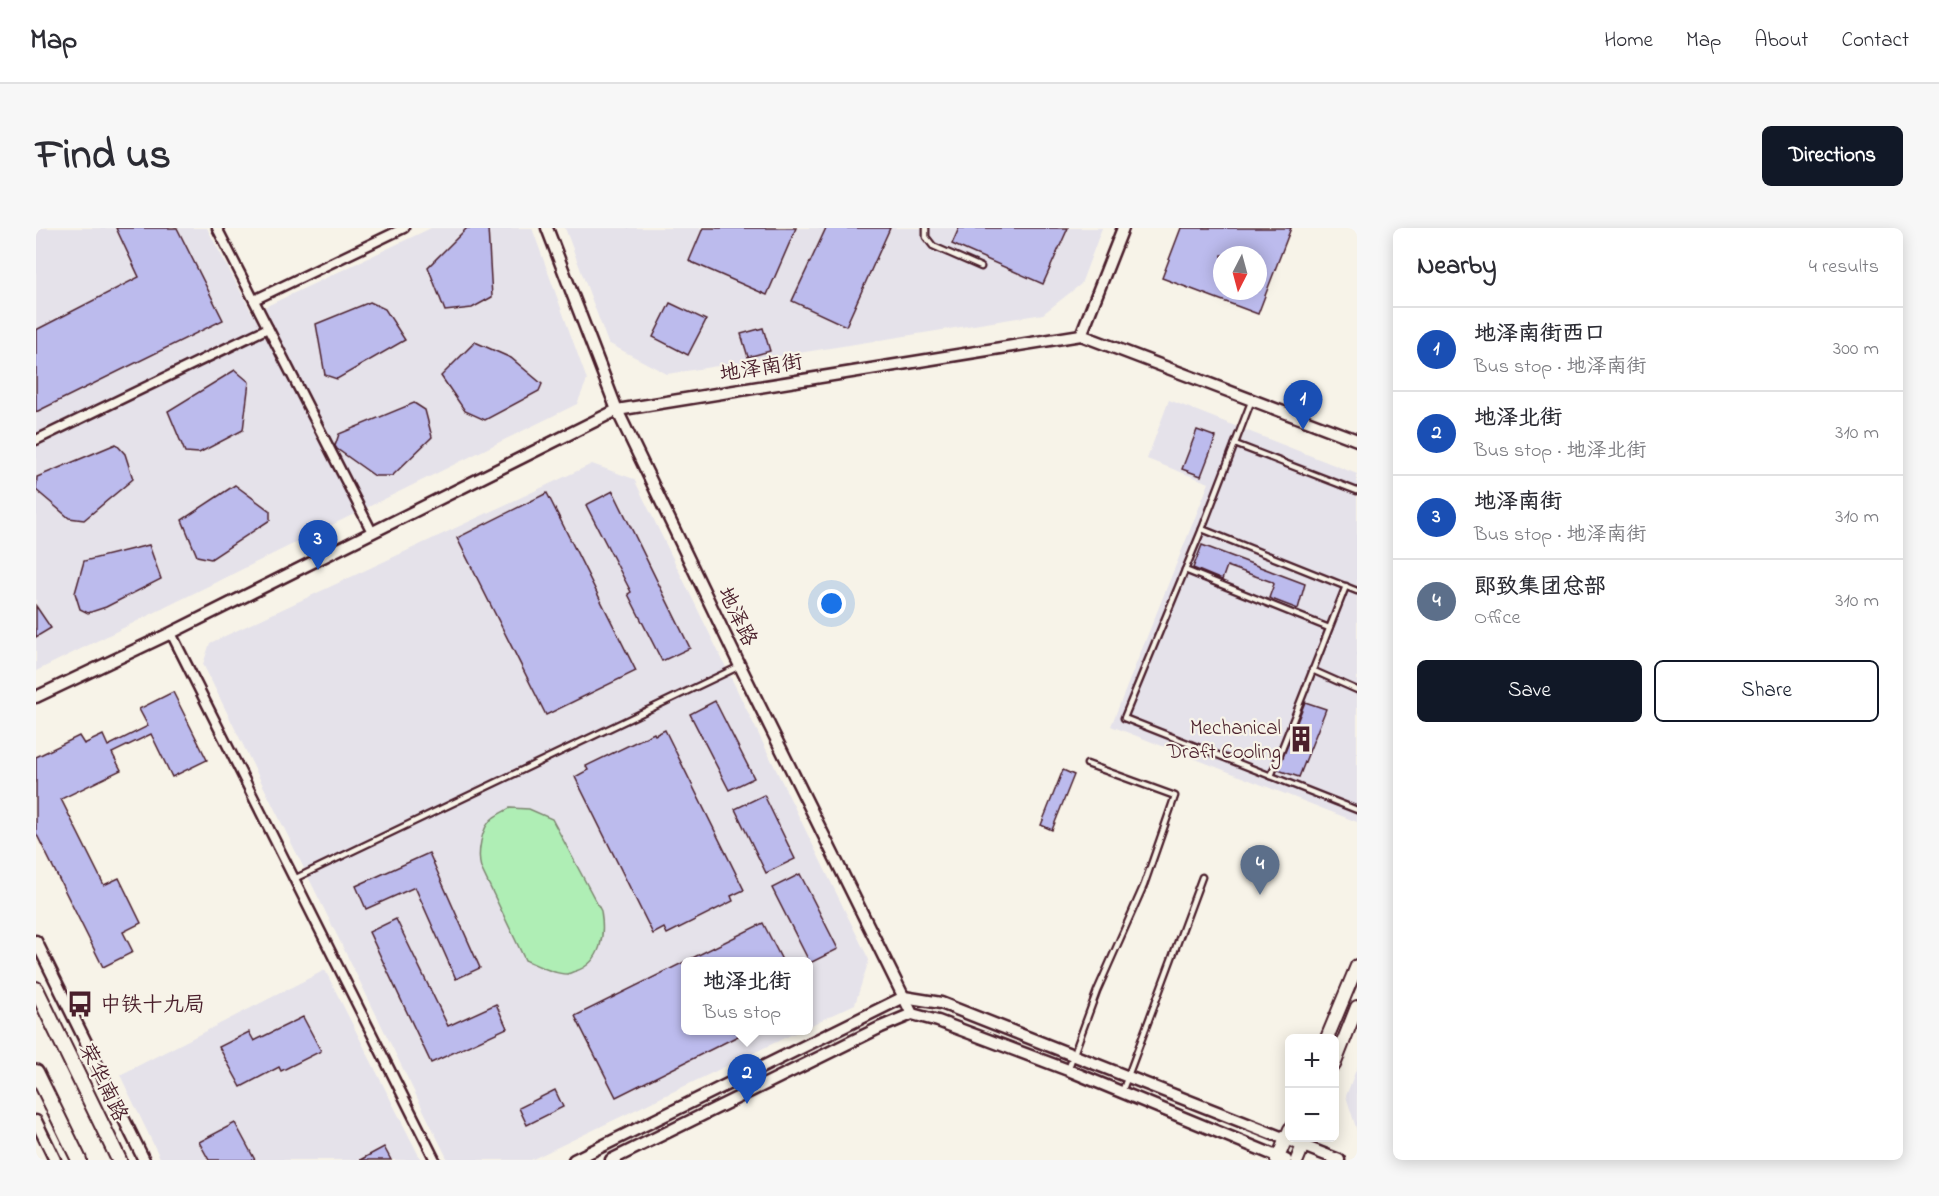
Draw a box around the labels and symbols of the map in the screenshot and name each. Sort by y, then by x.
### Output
north arrow [1213,246,1267,300]
street label: 地泽南街 [717,348,805,390]
pin: 1 [1284,380,1322,430]
pin: 3 [298,520,338,570]
street label: 地泽路 [709,582,763,652]
your location [817,589,846,618]
place label: Mechanical Draft Cooling [1166,714,1281,770]
building icon: Mechanical Draft Cooling [1286,724,1316,754]
pin: 4 [1240,846,1280,895]
bus stop icon: 中铁十九局 [65,989,95,1019]
place label: 中铁十九局 [100,991,205,1021]
street label: 荣华南路 [70,1039,134,1127]
pin: 2 [728,1054,766,1104]

